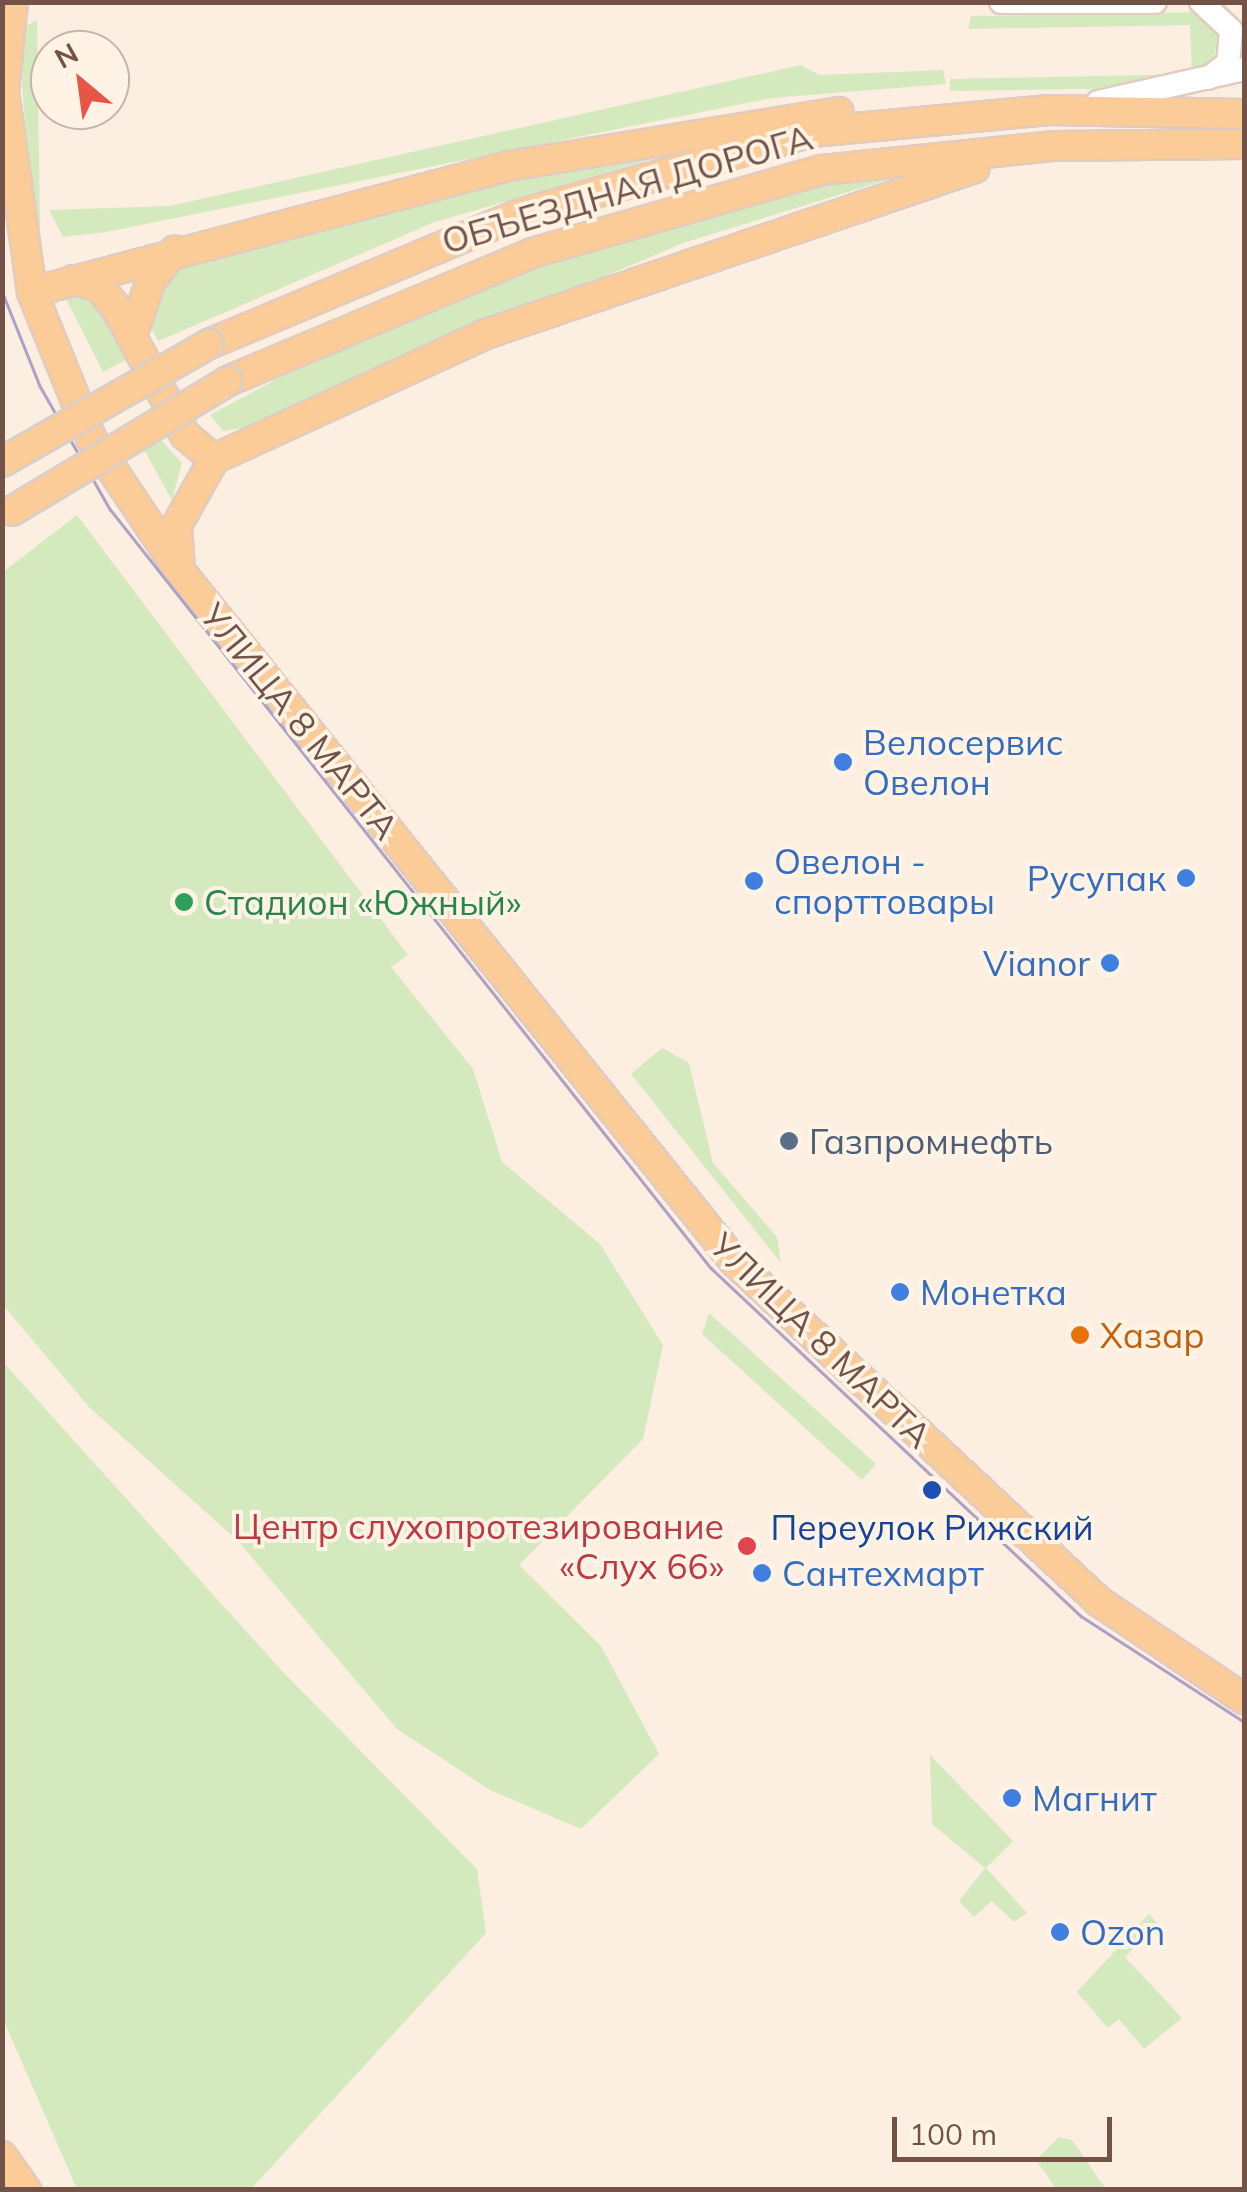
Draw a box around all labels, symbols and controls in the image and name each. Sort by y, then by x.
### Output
north arrow [30,30,130,130]
text: N [48,35,84,76]
street label: ОБЪЕЗДНАЯ ДОРОГА [437,116,817,262]
street label: УЛИЦА 8 МАРТА [192,595,408,847]
place label: Велосервис Овелон [863,721,1064,803]
marker: Велосервис Овелон [832,751,854,773]
place label: Овелон - спорттовары [774,840,995,922]
place label: Русупак [1027,857,1166,899]
marker: Русупак [1175,867,1197,889]
marker: Овелон - спорттовары [743,870,765,892]
place label: Стадион «Южный» [204,881,521,923]
marker: Стадион «Южный» [173,891,195,913]
place label: Vianor [983,942,1090,984]
marker: Vianor [1099,952,1121,974]
place label: Газпромнефть [809,1120,1053,1162]
marker: Газпромнефть [778,1130,800,1152]
street label: УЛИЦА 8 МАРТА [702,1224,940,1456]
place label: Монетка [920,1271,1067,1313]
marker: Монетка [889,1281,911,1303]
place label: Хазар [1100,1314,1205,1356]
marker: Хазар [1069,1324,1091,1346]
marker: Переулок Рижский [921,1479,943,1501]
place label: Центр слухопротезирование «Слух 66» [233,1505,724,1587]
place label: Переулок Рижский [770,1506,1094,1548]
marker: Центр слухопротезирование «Слух 66» [734,1533,760,1559]
place label: Сантехмарт [782,1552,984,1594]
marker: Сантехмарт [751,1562,773,1584]
place label: Магнит [1032,1777,1157,1819]
marker: Магнит [1001,1787,1023,1809]
place label: Ozon [1080,1911,1165,1953]
marker: Ozon [1049,1921,1071,1943]
scale bar [897,2097,1117,2159]
text: 100 m [909,2115,997,2153]

